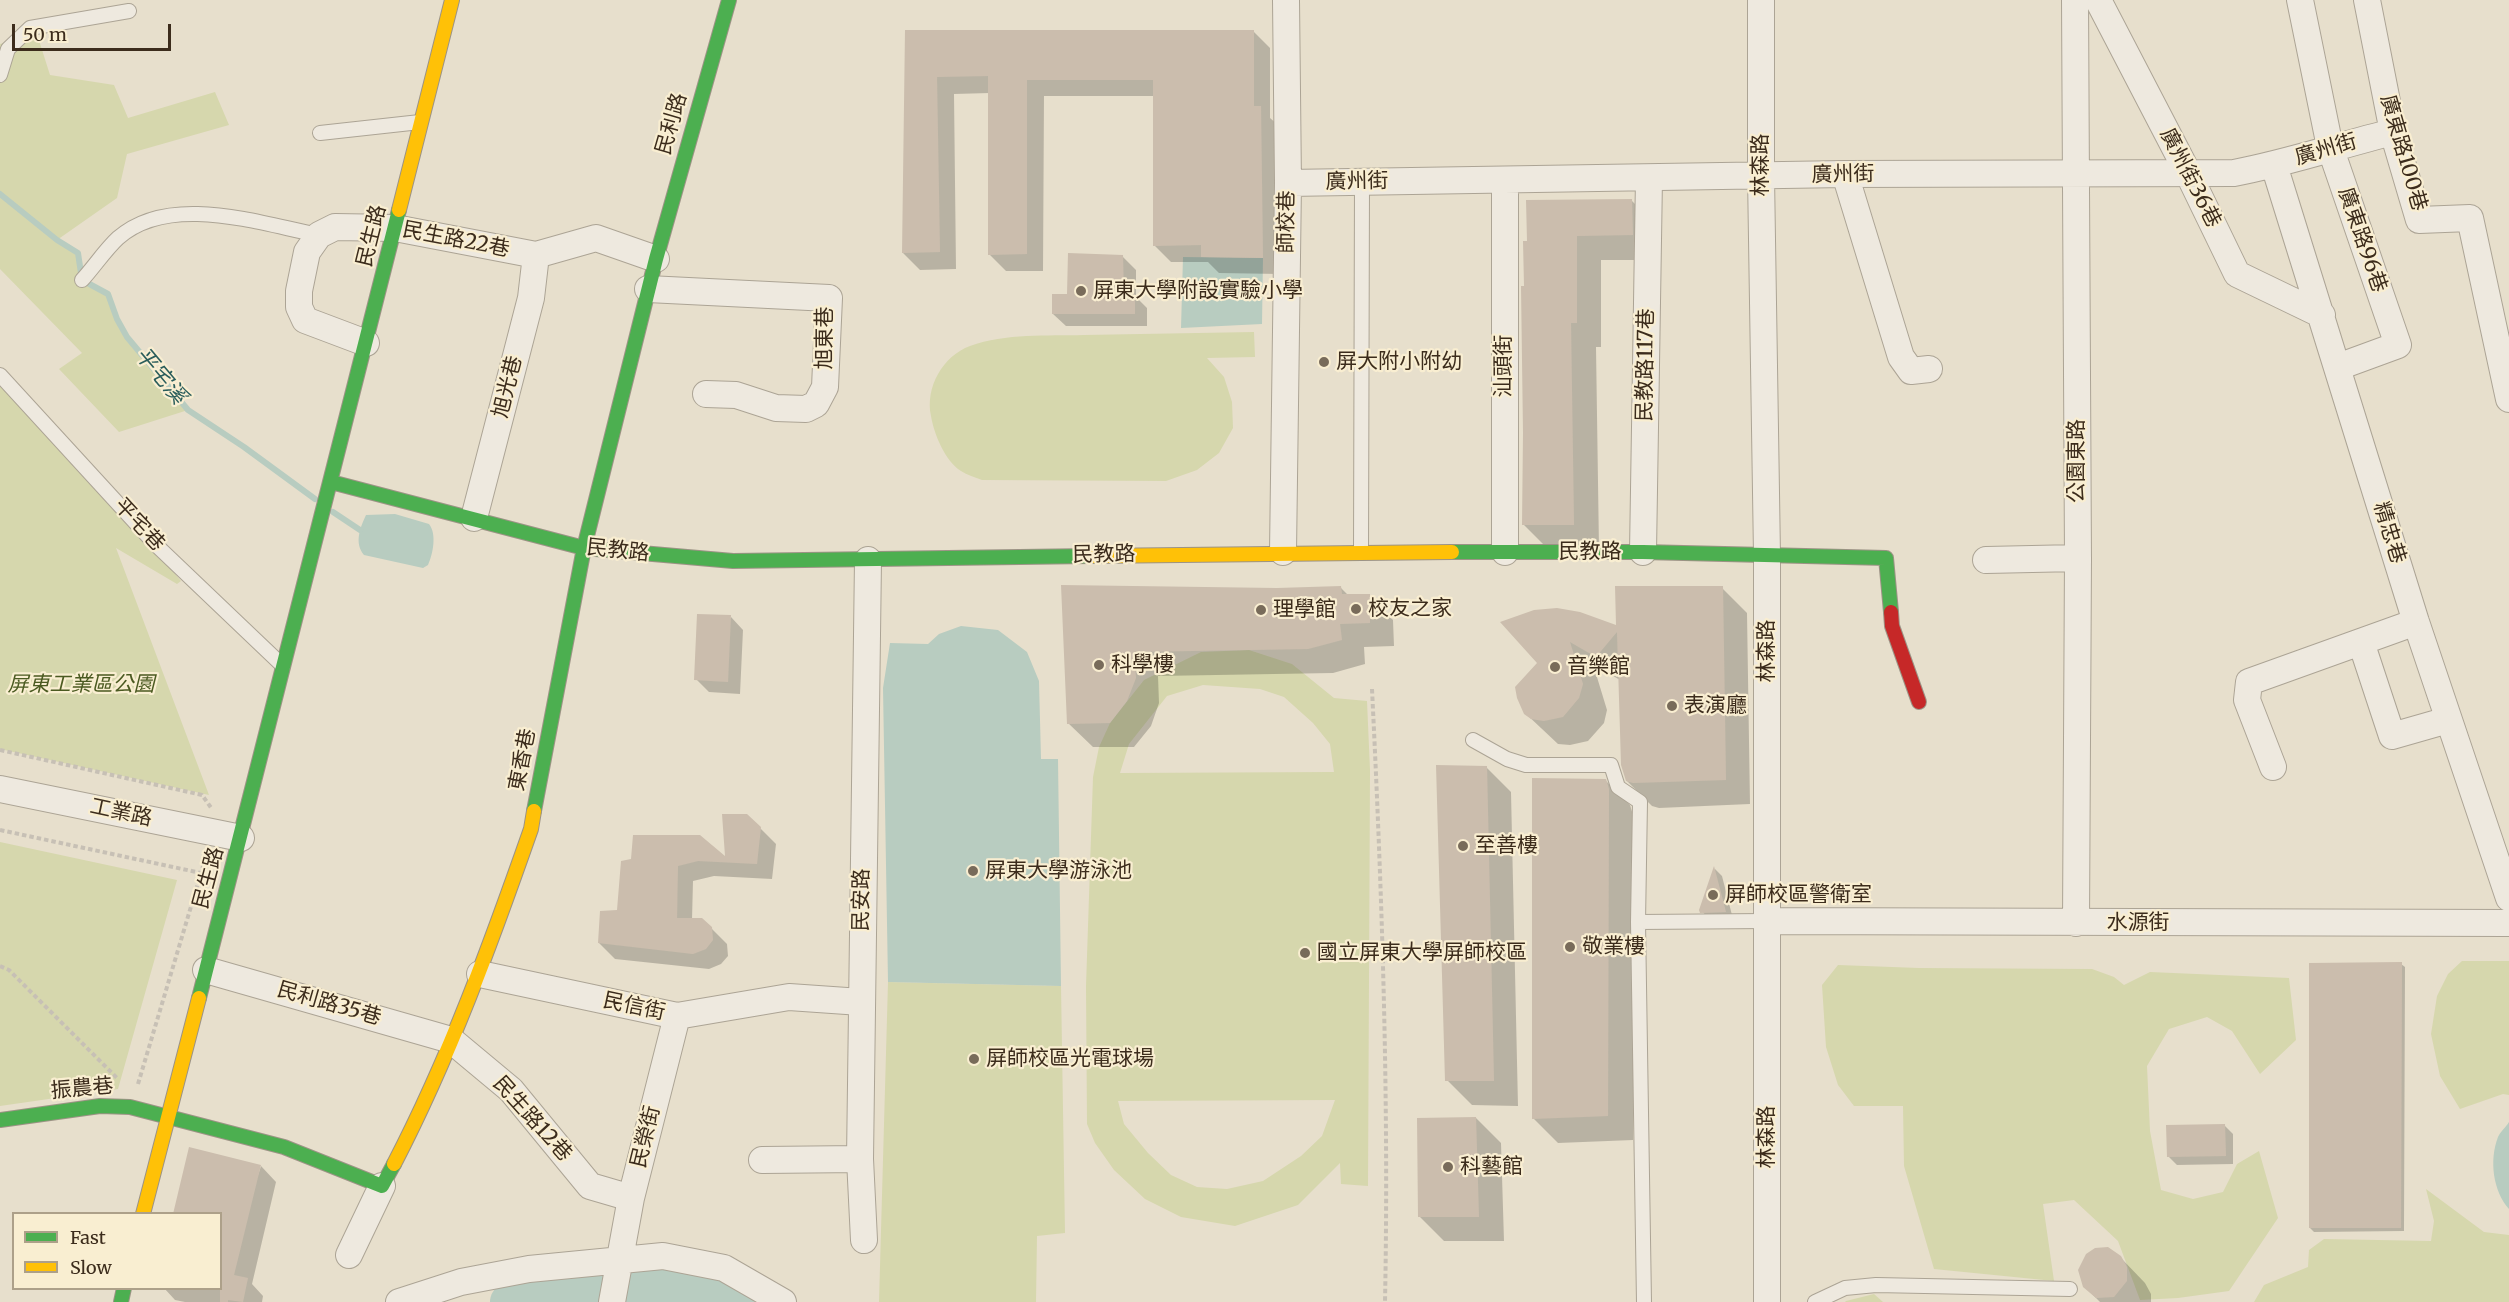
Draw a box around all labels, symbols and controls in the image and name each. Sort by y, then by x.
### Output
scale bar [15,12,174,50]
text: 50 m [23,23,67,46]
street label: 民利路 [651,90,693,158]
street label: 廣東路100巷 [2374,92,2432,214]
street label: 廣州街36巷 [2154,124,2226,232]
street label: 廣州街 [2292,129,2360,171]
street label: 林森路 [1748,134,1774,196]
street label: 廣州街 [1811,162,1875,188]
street label: 廣州街 [1325,169,1389,195]
street label: 廣東路96巷 [2332,184,2392,296]
street label: 師校巷 [1274,190,1300,254]
street label: 民生路 [352,202,392,270]
street label: 民生路22巷 [400,217,512,263]
place label: 屏東大學附設實驗小學 [1093,278,1303,304]
marker: 屏東大學附設實驗小學 [1074,284,1088,298]
street label: 旭東巷 [812,307,838,369]
street label: 民教路117巷 [1632,308,1660,422]
street label: 汕頭街 [1491,335,1517,397]
water label: 平宅溪 [129,342,191,410]
place label: 屏大附小附幼 [1336,349,1462,375]
street label: 旭光巷 [488,353,528,421]
marker: 屏大附小附幼 [1317,355,1331,369]
street label: 公園東路 [2064,419,2090,503]
street label: 平宅巷 [108,493,170,557]
street label: 精忠巷 [2368,499,2410,567]
street label: 民教路 [585,535,651,567]
street label: 民教路 [1559,539,1621,565]
street label: 民教路 [1072,542,1136,568]
place label: 校友之家 [1368,596,1452,622]
place label: 理學館 [1273,597,1336,623]
marker: 校友之家 [1349,602,1363,616]
marker: 理學館 [1254,603,1268,617]
street label: 林森路 [1754,620,1780,682]
place label: 科學樓 [1111,652,1174,678]
place label: 音樂館 [1567,654,1630,680]
marker: 科學樓 [1092,658,1106,672]
marker: 音樂館 [1548,660,1562,674]
park label: 屏東工業區公園 [8,672,154,698]
place label: 表演廳 [1684,693,1747,719]
marker: 表演廳 [1665,699,1679,713]
street label: 東香巷 [505,727,541,793]
street label: 工業路 [88,794,154,832]
place label: 至善樓 [1475,833,1538,859]
marker: 至善樓 [1456,839,1470,853]
street label: 民生路 [189,844,229,912]
place label: 屏東大學游泳池 [985,858,1132,884]
marker: 屏東大學游泳池 [966,864,980,878]
street label: 民安路 [849,868,875,932]
place label: 屏師校區警衛室 [1725,882,1872,908]
marker: 屏師校區警衛室 [1706,888,1720,902]
street label: 水源街 [2107,910,2169,936]
place label: 敬業樓 [1582,934,1645,960]
place label: 國立屏東大學屏師校區 [1317,940,1527,966]
marker: 敬業樓 [1563,940,1577,954]
marker: 國立屏東大學屏師校區 [1298,946,1312,960]
street label: 民利路35巷 [274,977,384,1031]
street label: 民信街 [601,988,667,1026]
place label: 屏師校區光電球場 [986,1046,1154,1072]
marker: 屏師校區光電球場 [967,1052,981,1066]
street label: 民生路12巷 [487,1071,577,1167]
street label: 振農巷 [50,1074,114,1104]
street label: 民榮街 [626,1103,666,1171]
street label: 林森路 [1754,1106,1780,1168]
place label: 科藝館 [1460,1154,1523,1180]
marker: 科藝館 [1441,1160,1455,1174]
legend [12,1212,222,1290]
text: Fast [70,1226,106,1249]
text: Slow [70,1256,112,1279]

